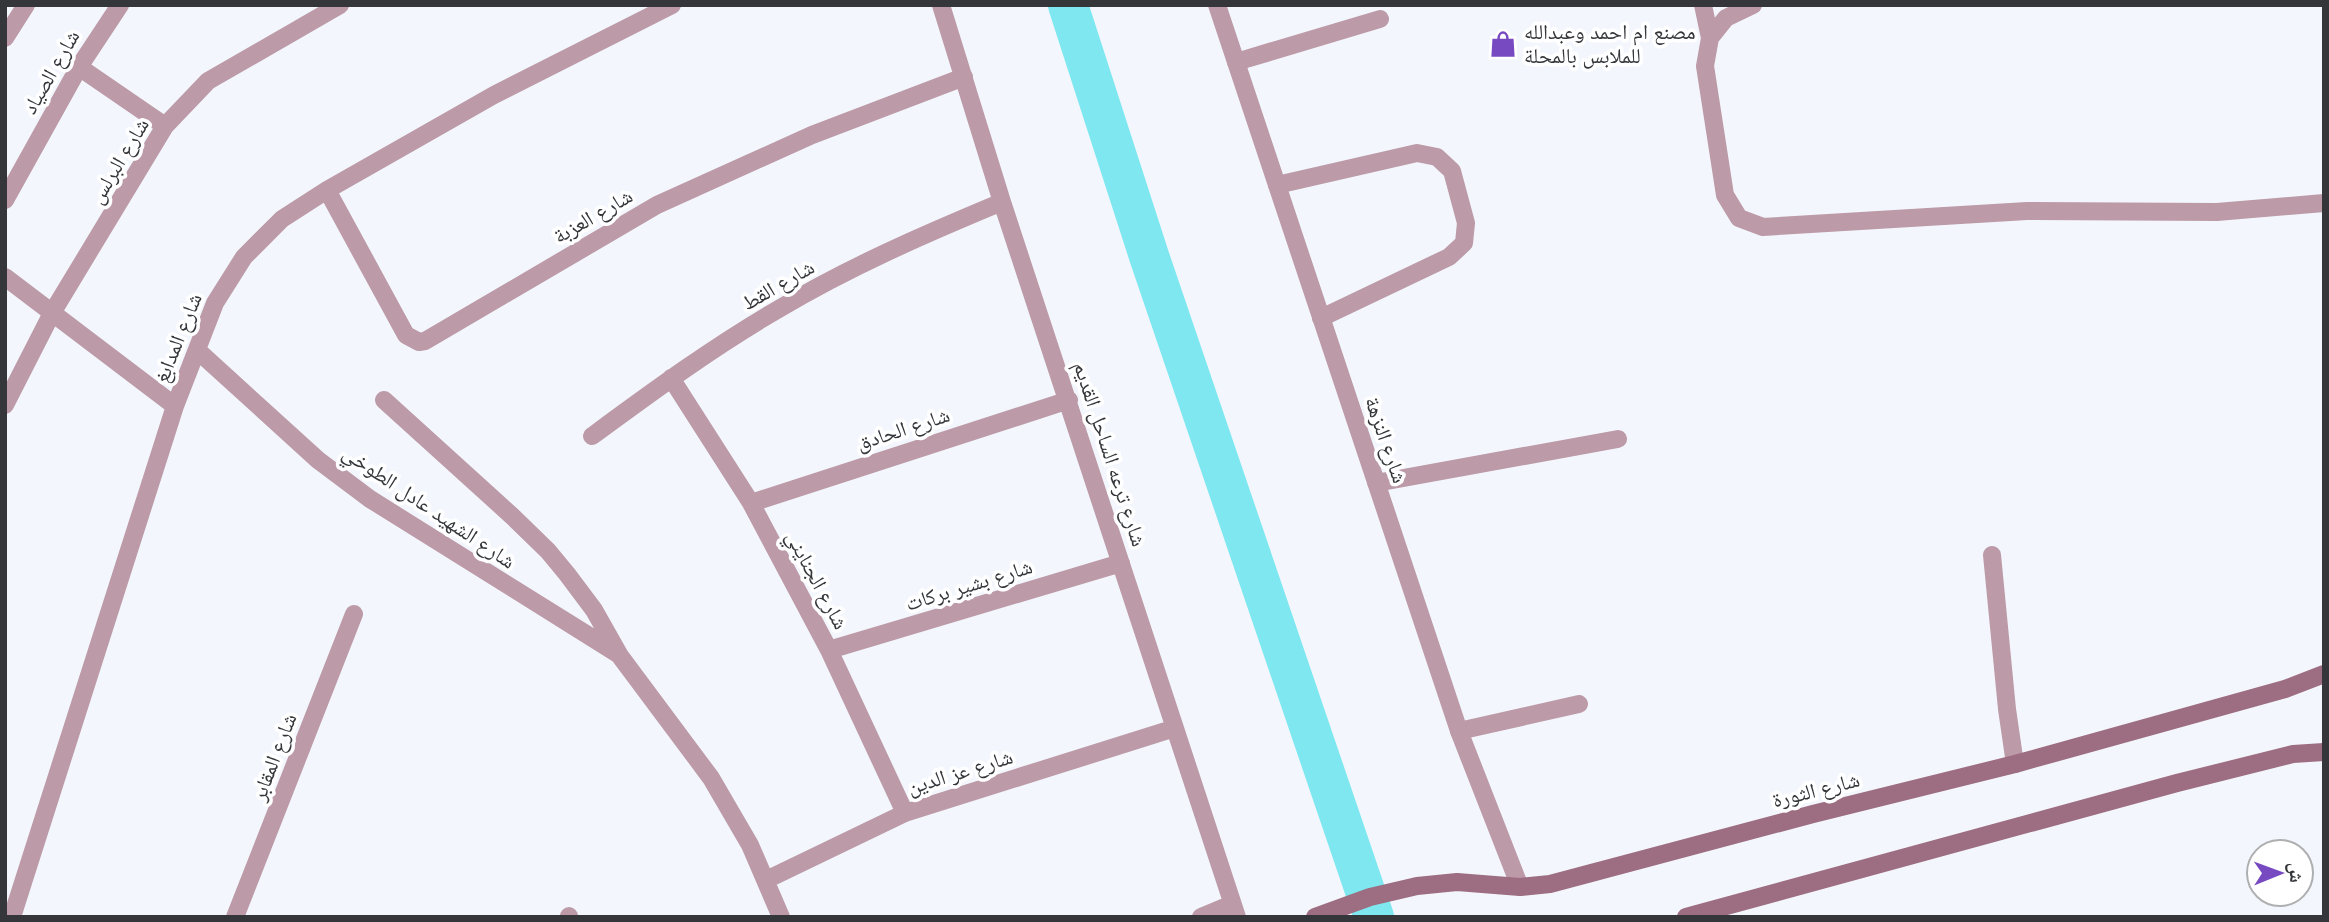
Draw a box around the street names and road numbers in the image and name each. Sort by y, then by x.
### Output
street label: شارع الصياد [17,25,85,119]
street label: شارع البرلس [83,113,155,209]
street label: شارع العزبة [549,183,637,249]
street label: شارع القط [737,254,819,316]
street label: شارع المدابغ [148,289,208,387]
street label: شارع ترعه الساحل القديم [1067,358,1152,550]
street label: شارع النزهة [1359,393,1413,487]
street label: شارع الحادق [853,402,953,456]
street label: شارع الشهيد عادل الطوخي [336,439,520,577]
street label: شارع الجنايني [777,526,854,635]
street label: شارع بشير بركات [902,553,1036,617]
street label: شارع المقابر [245,710,302,805]
street label: شارع عز الدين [904,744,1016,800]
street label: شارع الثورة [1770,767,1862,813]

